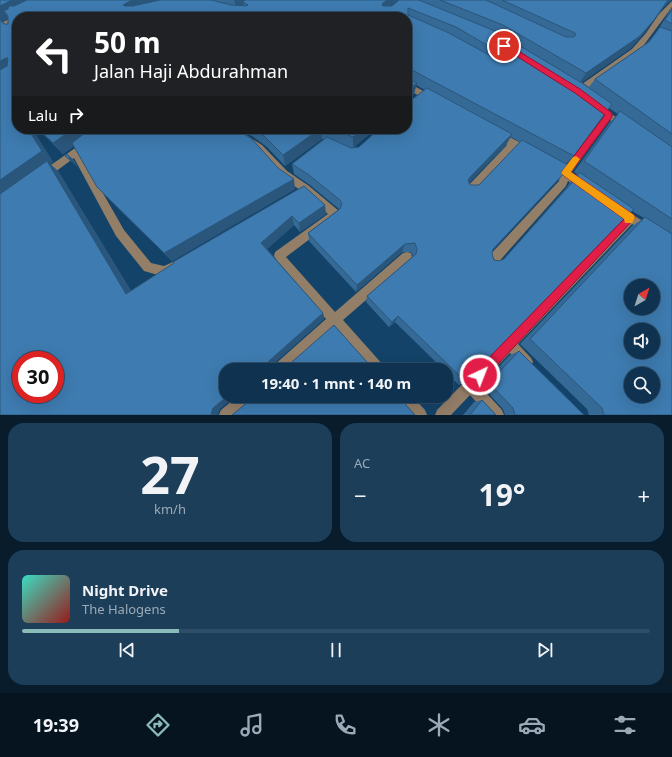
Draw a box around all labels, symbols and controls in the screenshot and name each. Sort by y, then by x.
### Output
text: 50 m [94,23,161,61]
icon: left [28,28,80,80]
pin [487,29,521,63]
icon: arrive [493,35,515,57]
text: Jalan Haji Abdurahman [94,59,288,83]
icon: right [65,104,87,126]
text: Lalu [28,105,57,125]
north arrow [624,279,660,315]
map controls [624,279,660,403]
button: sound [624,323,660,359]
speed limit sign: 30 [12,351,64,403]
position arrow [459,354,501,396]
button: search [624,367,660,403]
text: 19:40 · 1 mnt · 140 m [261,373,411,393]
text: 27 [140,438,200,509]
text: AC [354,454,370,472]
text: 19° [478,474,526,515]
text: − [354,480,367,510]
text: + [637,480,650,510]
text: km/h [154,500,186,518]
text: Night Drive [82,580,168,600]
text: The Halogens [82,600,166,618]
icon: previous [116,639,138,661]
icon: pause [325,639,347,661]
icon: next [534,639,556,661]
icon: directions [144,711,172,739]
icon: music [238,711,266,739]
icon: phone [331,711,359,739]
icon: climate [425,711,453,739]
icon: car [518,711,546,739]
icon: filters [611,711,639,739]
text: 19:39 [33,713,79,737]

